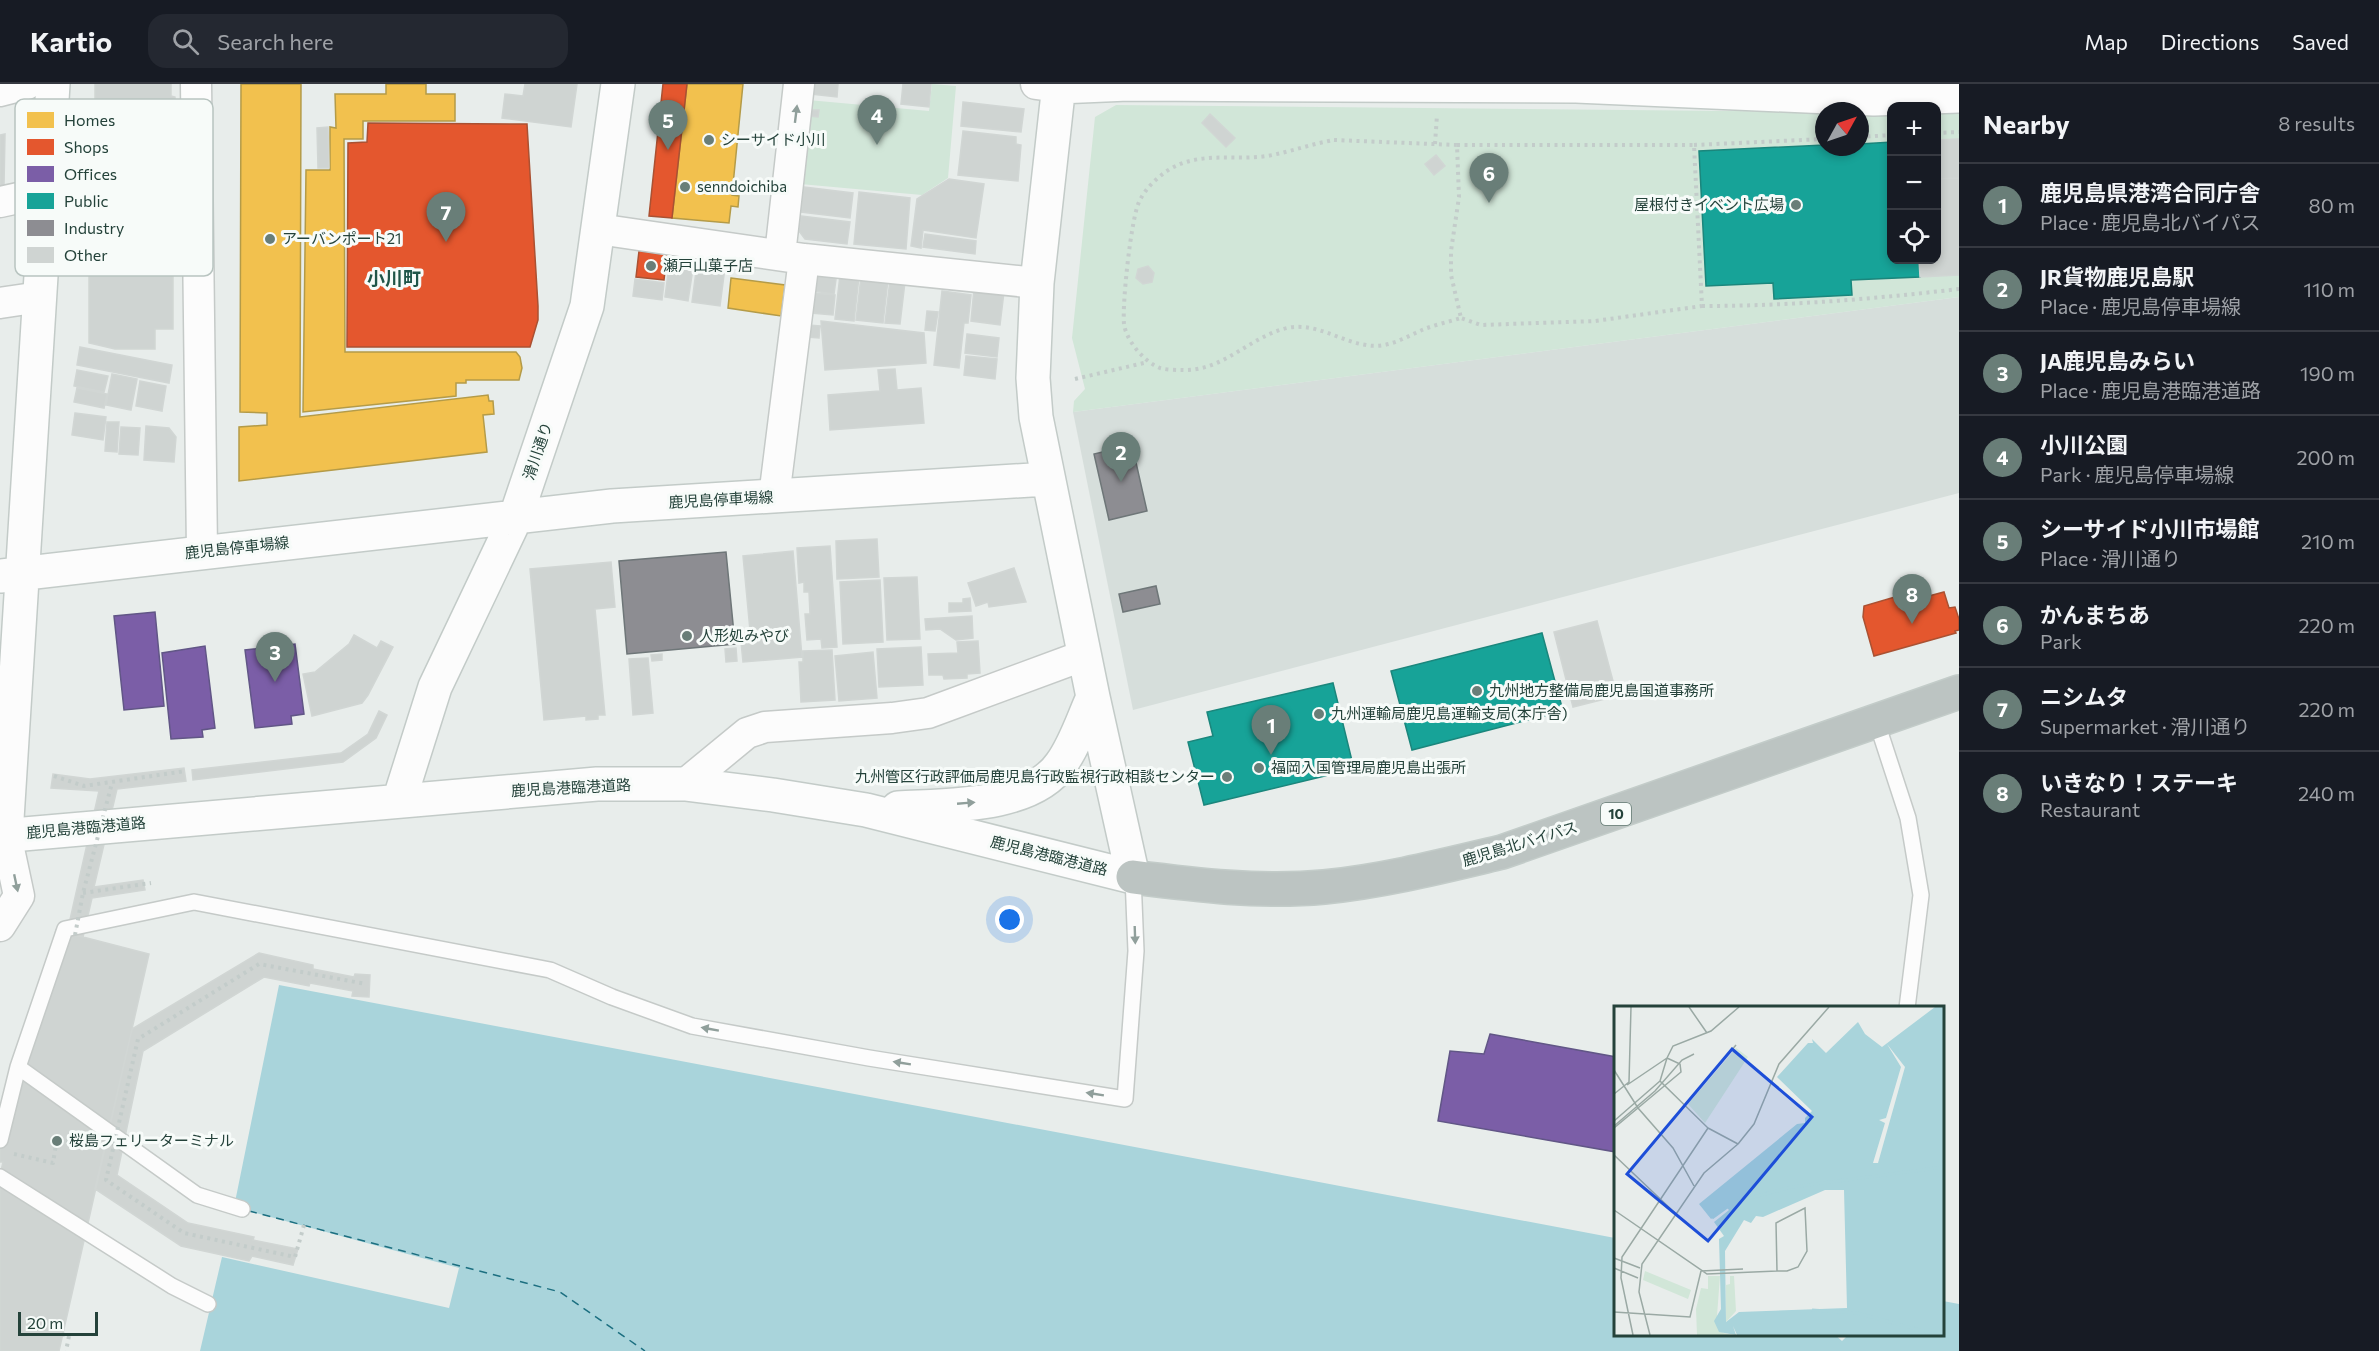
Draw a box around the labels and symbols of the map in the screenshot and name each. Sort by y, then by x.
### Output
pin: 4 [858,95,896,145]
legend [15,99,213,276]
pin: 5 [648,100,688,150]
north arrow [1815,102,1869,156]
one-way arrow [791,104,801,123]
text: Homes [64,110,115,129]
place label: シーサイド小川 [721,130,826,148]
marker: シーサイド小川 [702,133,716,147]
text: Shops [64,137,109,156]
pin: 6 [1470,154,1508,203]
text: Offices [64,164,117,183]
place label: senndoichiba [697,177,787,195]
marker: senndoichiba [678,180,692,194]
text: Public [64,191,109,210]
pin: 7 [426,192,466,242]
place label: 屋根付きイベント広場 [1634,195,1784,213]
marker: 屋根付きイベント広場 [1789,198,1803,212]
text: Industry [64,218,124,237]
place label: アーバンポート21 [282,229,401,247]
marker: アーバンポート21 [263,232,277,246]
text: Other [64,245,108,264]
place label: 瀬戸山菓子店 [663,256,753,274]
marker: 瀬戸山菓子店 [644,259,658,273]
district label: 小川町 [367,267,421,289]
street label: 滑川通り [519,419,555,482]
pin: 2 [1102,432,1140,482]
street label: 鹿児島停車場線 [668,487,774,511]
street label: 鹿児島停車場線 [184,533,290,561]
pin: 8 [1892,574,1932,624]
place label: 人形処みやび [699,626,789,644]
marker: 人形処みやび [680,629,694,643]
pin: 3 [256,632,294,682]
place label: 九州地方整備局鹿児島国道事務所 [1489,681,1714,699]
marker: 九州地方整備局鹿児島国道事務所 [1470,684,1484,698]
place label: 九州運輸局鹿児島運輸支局(本庁舎) [1331,704,1568,722]
pin: 1 [1252,706,1290,755]
marker: 九州運輸局鹿児島運輸支局(本庁舎) [1312,707,1326,721]
place label: 福岡入国管理局鹿児島出張所 [1271,758,1466,776]
marker: 福岡入国管理局鹿児島出張所 [1252,761,1266,775]
place label: 九州管区行政評価局鹿児島行政監視行政相談センター [855,767,1215,785]
marker: 九州管区行政評価局鹿児島行政監視行政相談センター [1220,770,1234,784]
street label: 鹿児島港臨港道路 [511,775,631,799]
one-way arrow [957,798,976,808]
road number: 10 [1601,803,1631,825]
street label: 鹿児島港臨港道路 [25,813,146,841]
street label: 鹿児島北バイパス [1460,817,1580,869]
street label: 鹿児島港臨港道路 [989,832,1110,878]
one-way arrow [12,874,21,893]
your location [995,905,1024,934]
one-way arrow [1130,926,1140,945]
inset map [1614,1006,1944,1336]
one-way arrow [701,1024,720,1033]
one-way arrow [893,1058,912,1067]
one-way arrow [1085,1090,1104,1099]
place label: 桜島フェリーターミナル [69,1131,234,1149]
marker: 桜島フェリーターミナル [50,1134,64,1148]
scale bar [18,1309,98,1336]

